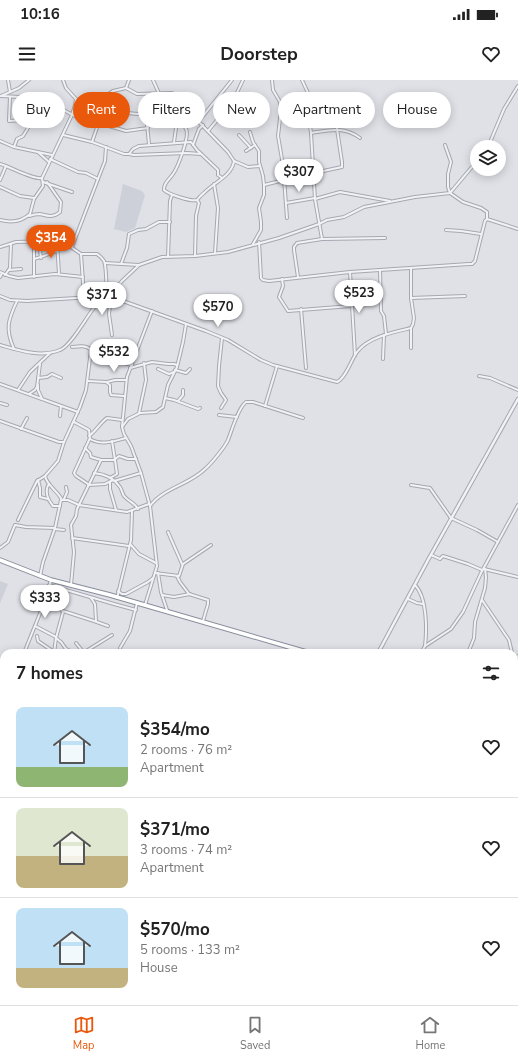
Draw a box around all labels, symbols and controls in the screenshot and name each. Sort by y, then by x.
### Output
text: 10:16 [20,4,60,24]
text: Doorstep [220,42,298,66]
icon: menu [16,43,38,65]
icon: heart [480,43,502,65]
chip: Buy [12,92,65,128]
chip: Rent [73,92,130,128]
chip: Filters [138,92,205,128]
chip: New [213,92,270,128]
chip: Apartment [278,92,375,128]
chip: House [383,92,451,128]
map controls [470,140,506,176]
button: layers [470,140,506,176]
pin: $307 [275,159,323,193]
text: $307 [283,163,315,181]
pin: $354 [27,225,75,259]
text: $354 [35,229,67,247]
pin: $523 [335,280,383,314]
pin: $371 [78,282,126,316]
text: $523 [343,284,375,302]
text: $371 [86,286,118,304]
pin: $570 [194,294,242,328]
text: $570 [202,298,234,316]
pin: $532 [90,339,138,373]
text: $532 [98,343,130,361]
pin: $333 [21,585,69,619]
text: $333 [29,589,61,607]
text: 7 homes [16,662,83,685]
icon: filters [480,662,502,684]
text: $354/mo [140,718,210,741]
icon: home [48,723,96,771]
icon: heart [480,736,502,758]
text: 2 rooms · 76 m² [140,741,232,759]
text: Apartment [140,759,203,777]
text: $371/mo [140,818,210,841]
icon: home [48,824,96,872]
icon: heart [480,837,502,859]
text: 3 rooms · 74 m² [140,841,232,859]
text: Apartment [140,859,203,877]
text: $570/mo [140,918,210,941]
icon: home [48,924,96,972]
icon: heart [480,937,502,959]
text: 5 rooms · 133 m² [140,941,240,959]
text: House [140,959,178,977]
tab: Map [73,1014,95,1053]
tab: Saved [240,1014,270,1053]
tab: Home [416,1014,445,1053]

